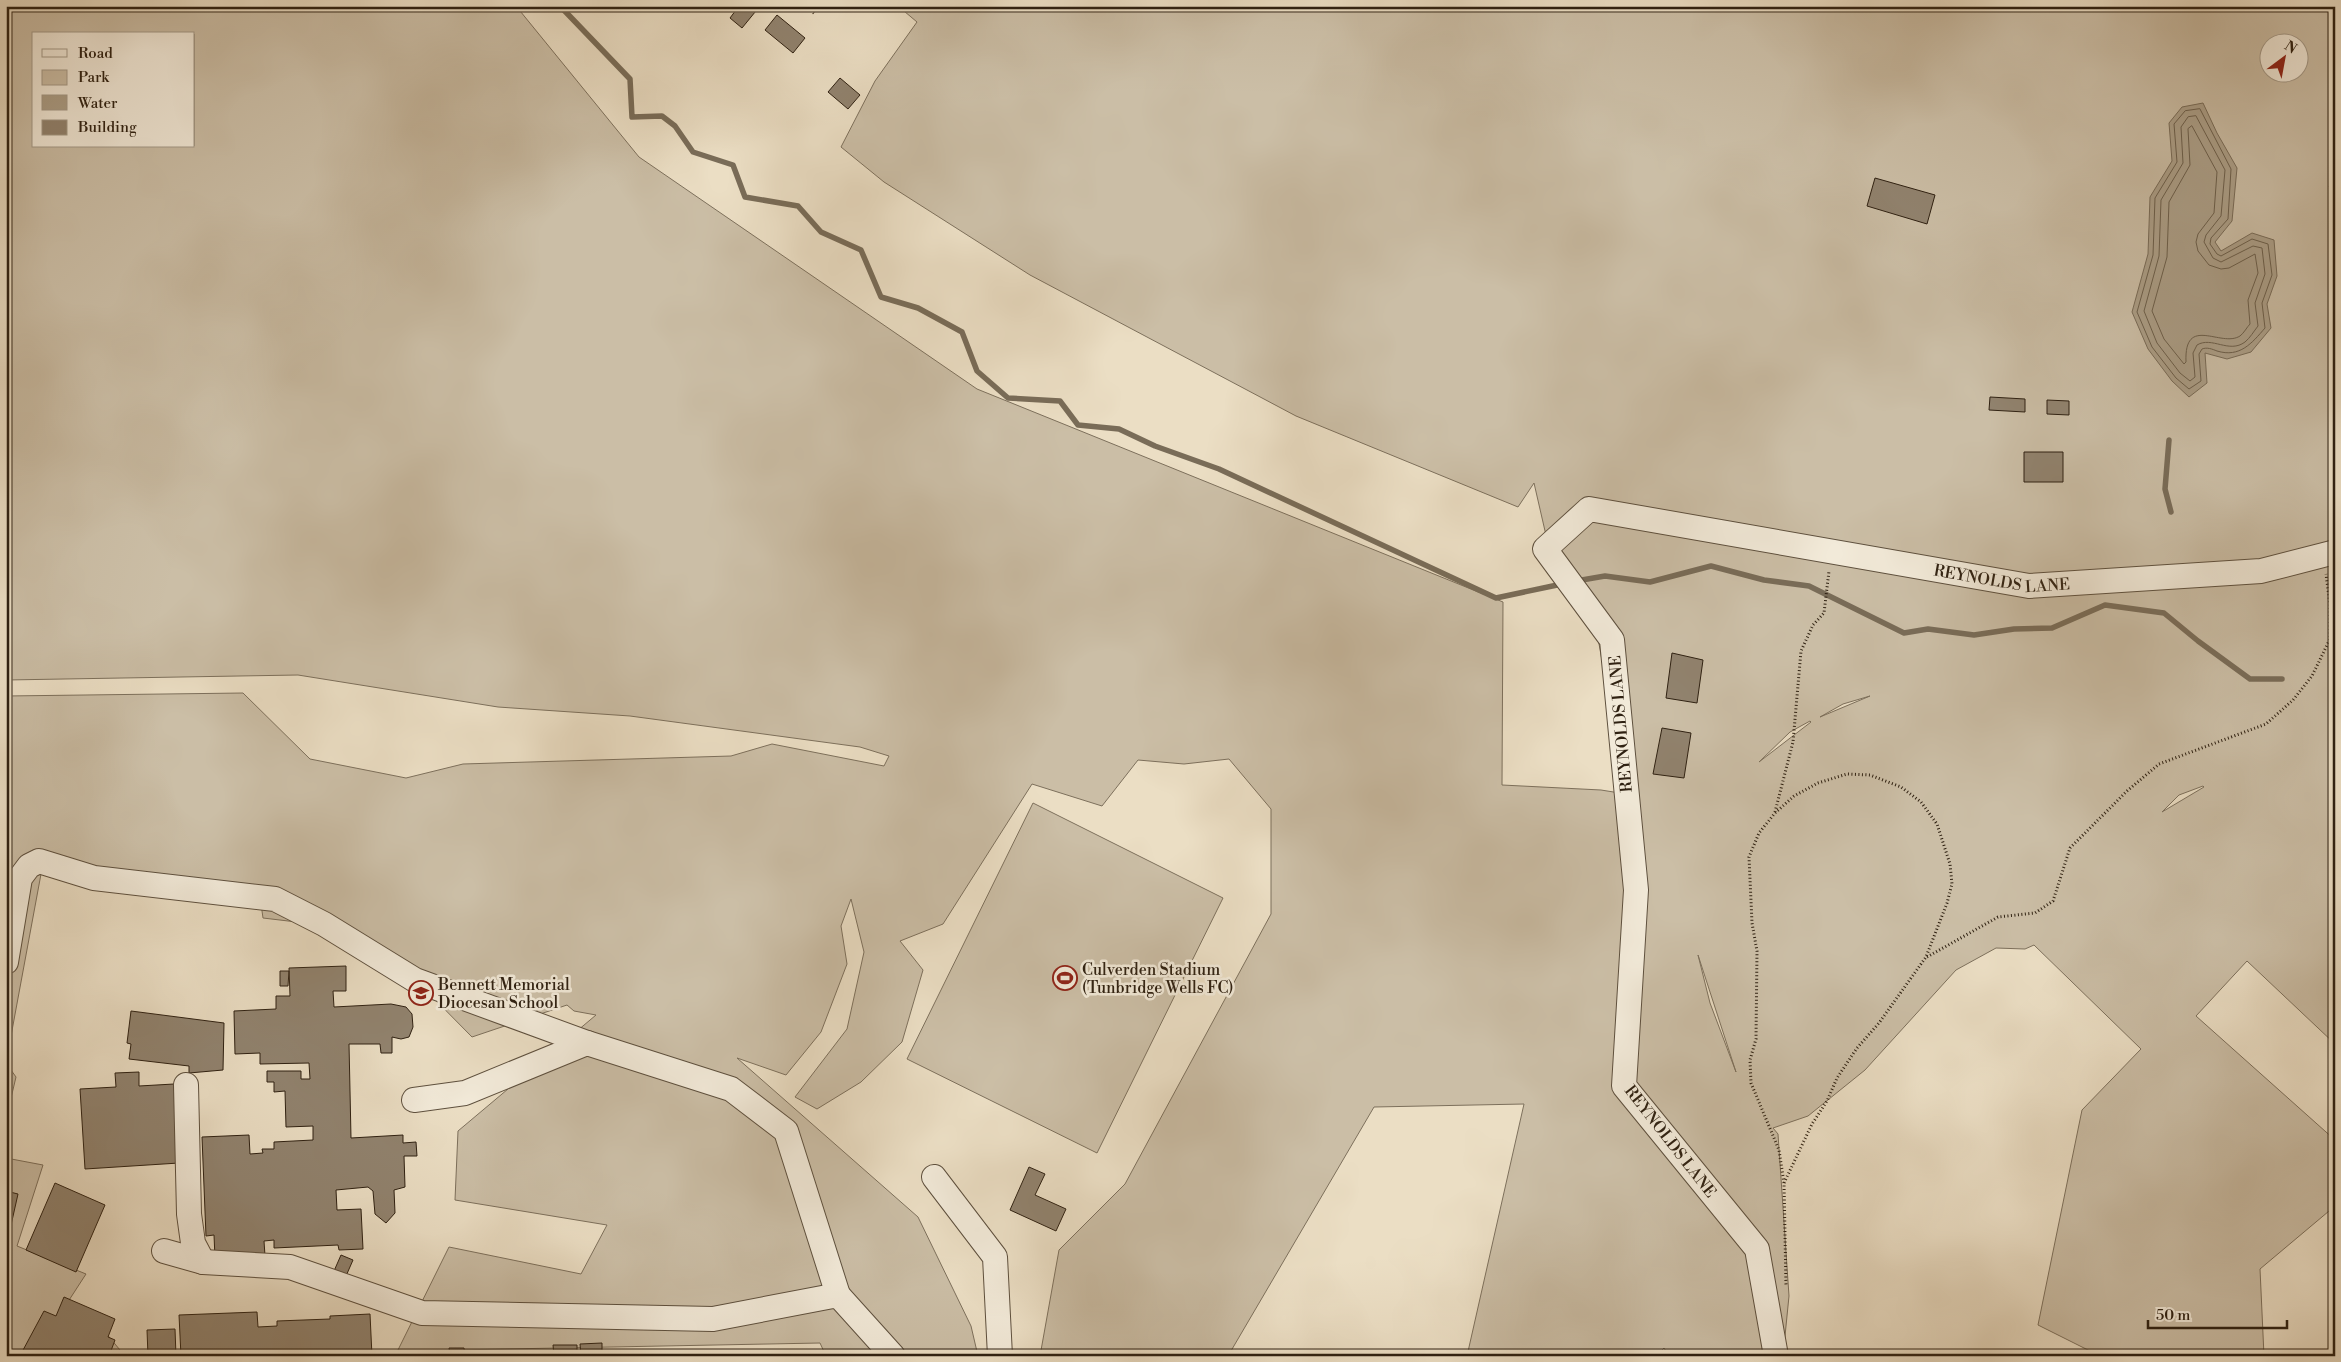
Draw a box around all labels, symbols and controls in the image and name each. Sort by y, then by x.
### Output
legend [32,32,195,148]
north arrow [2258,32,2308,82]
text: N [2281,37,2300,58]
text: Road [78,44,113,63]
text: Park [78,68,110,87]
text: Water [77,94,118,113]
text: Building [77,118,137,137]
street label: REYNOLDS LANE [1932,561,2071,597]
street label: REYNOLDS LANE [1605,655,1637,793]
place label: Culverden Stadium (Tunbridge Wells FC) [1082,960,1234,998]
sports icon: Culverden Stadium (Tunbridge Wells FC) [1052,965,1078,991]
place label: Bennett Memorial Diocesan School [437,975,570,1013]
school or university icon: Bennett Memorial Diocesan School [408,980,434,1006]
street label: REYNOLDS LANE [1620,1081,1720,1202]
scale bar [2148,1297,2287,1329]
text: 50 m [2156,1306,2190,1325]

